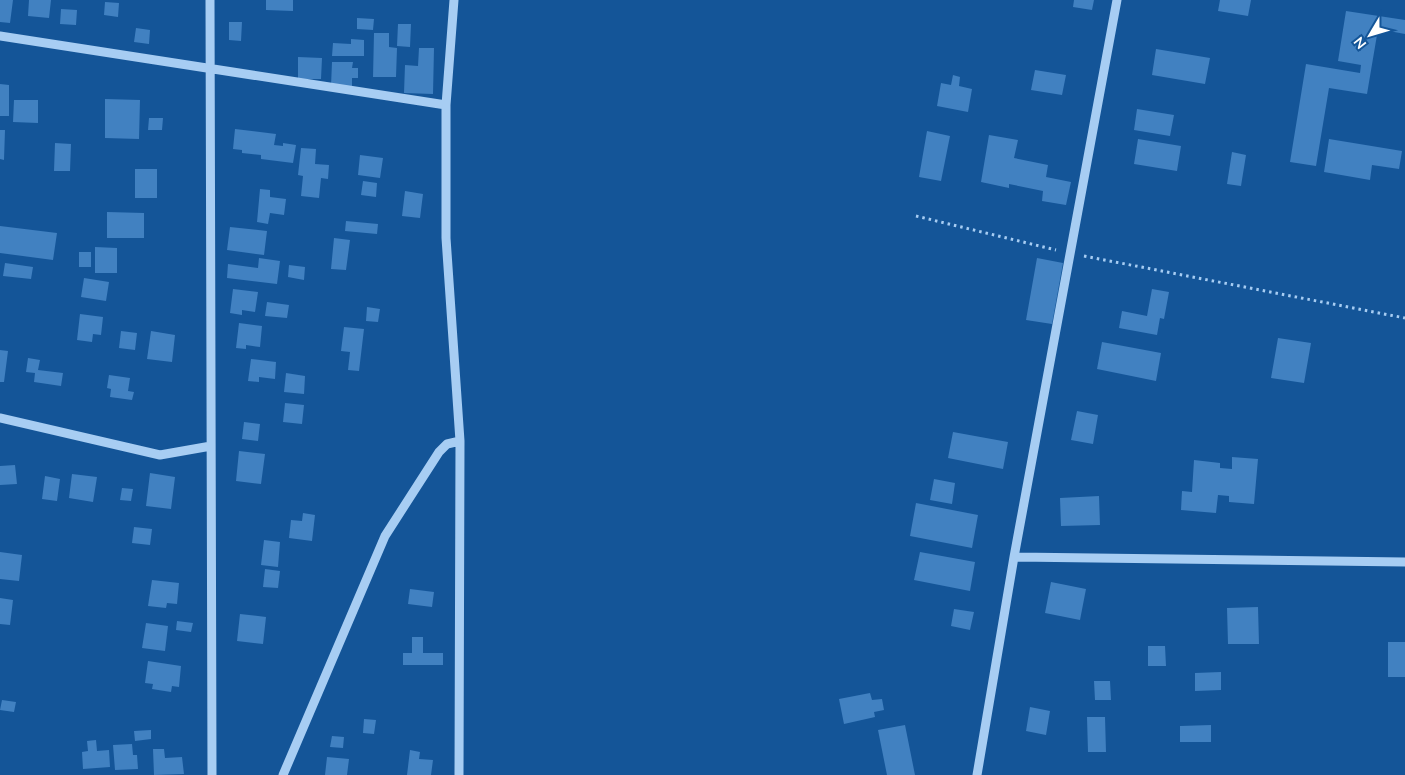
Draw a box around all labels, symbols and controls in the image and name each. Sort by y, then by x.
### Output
north arrow [1345,10,1395,60]
text: N [1349,33,1371,53]

